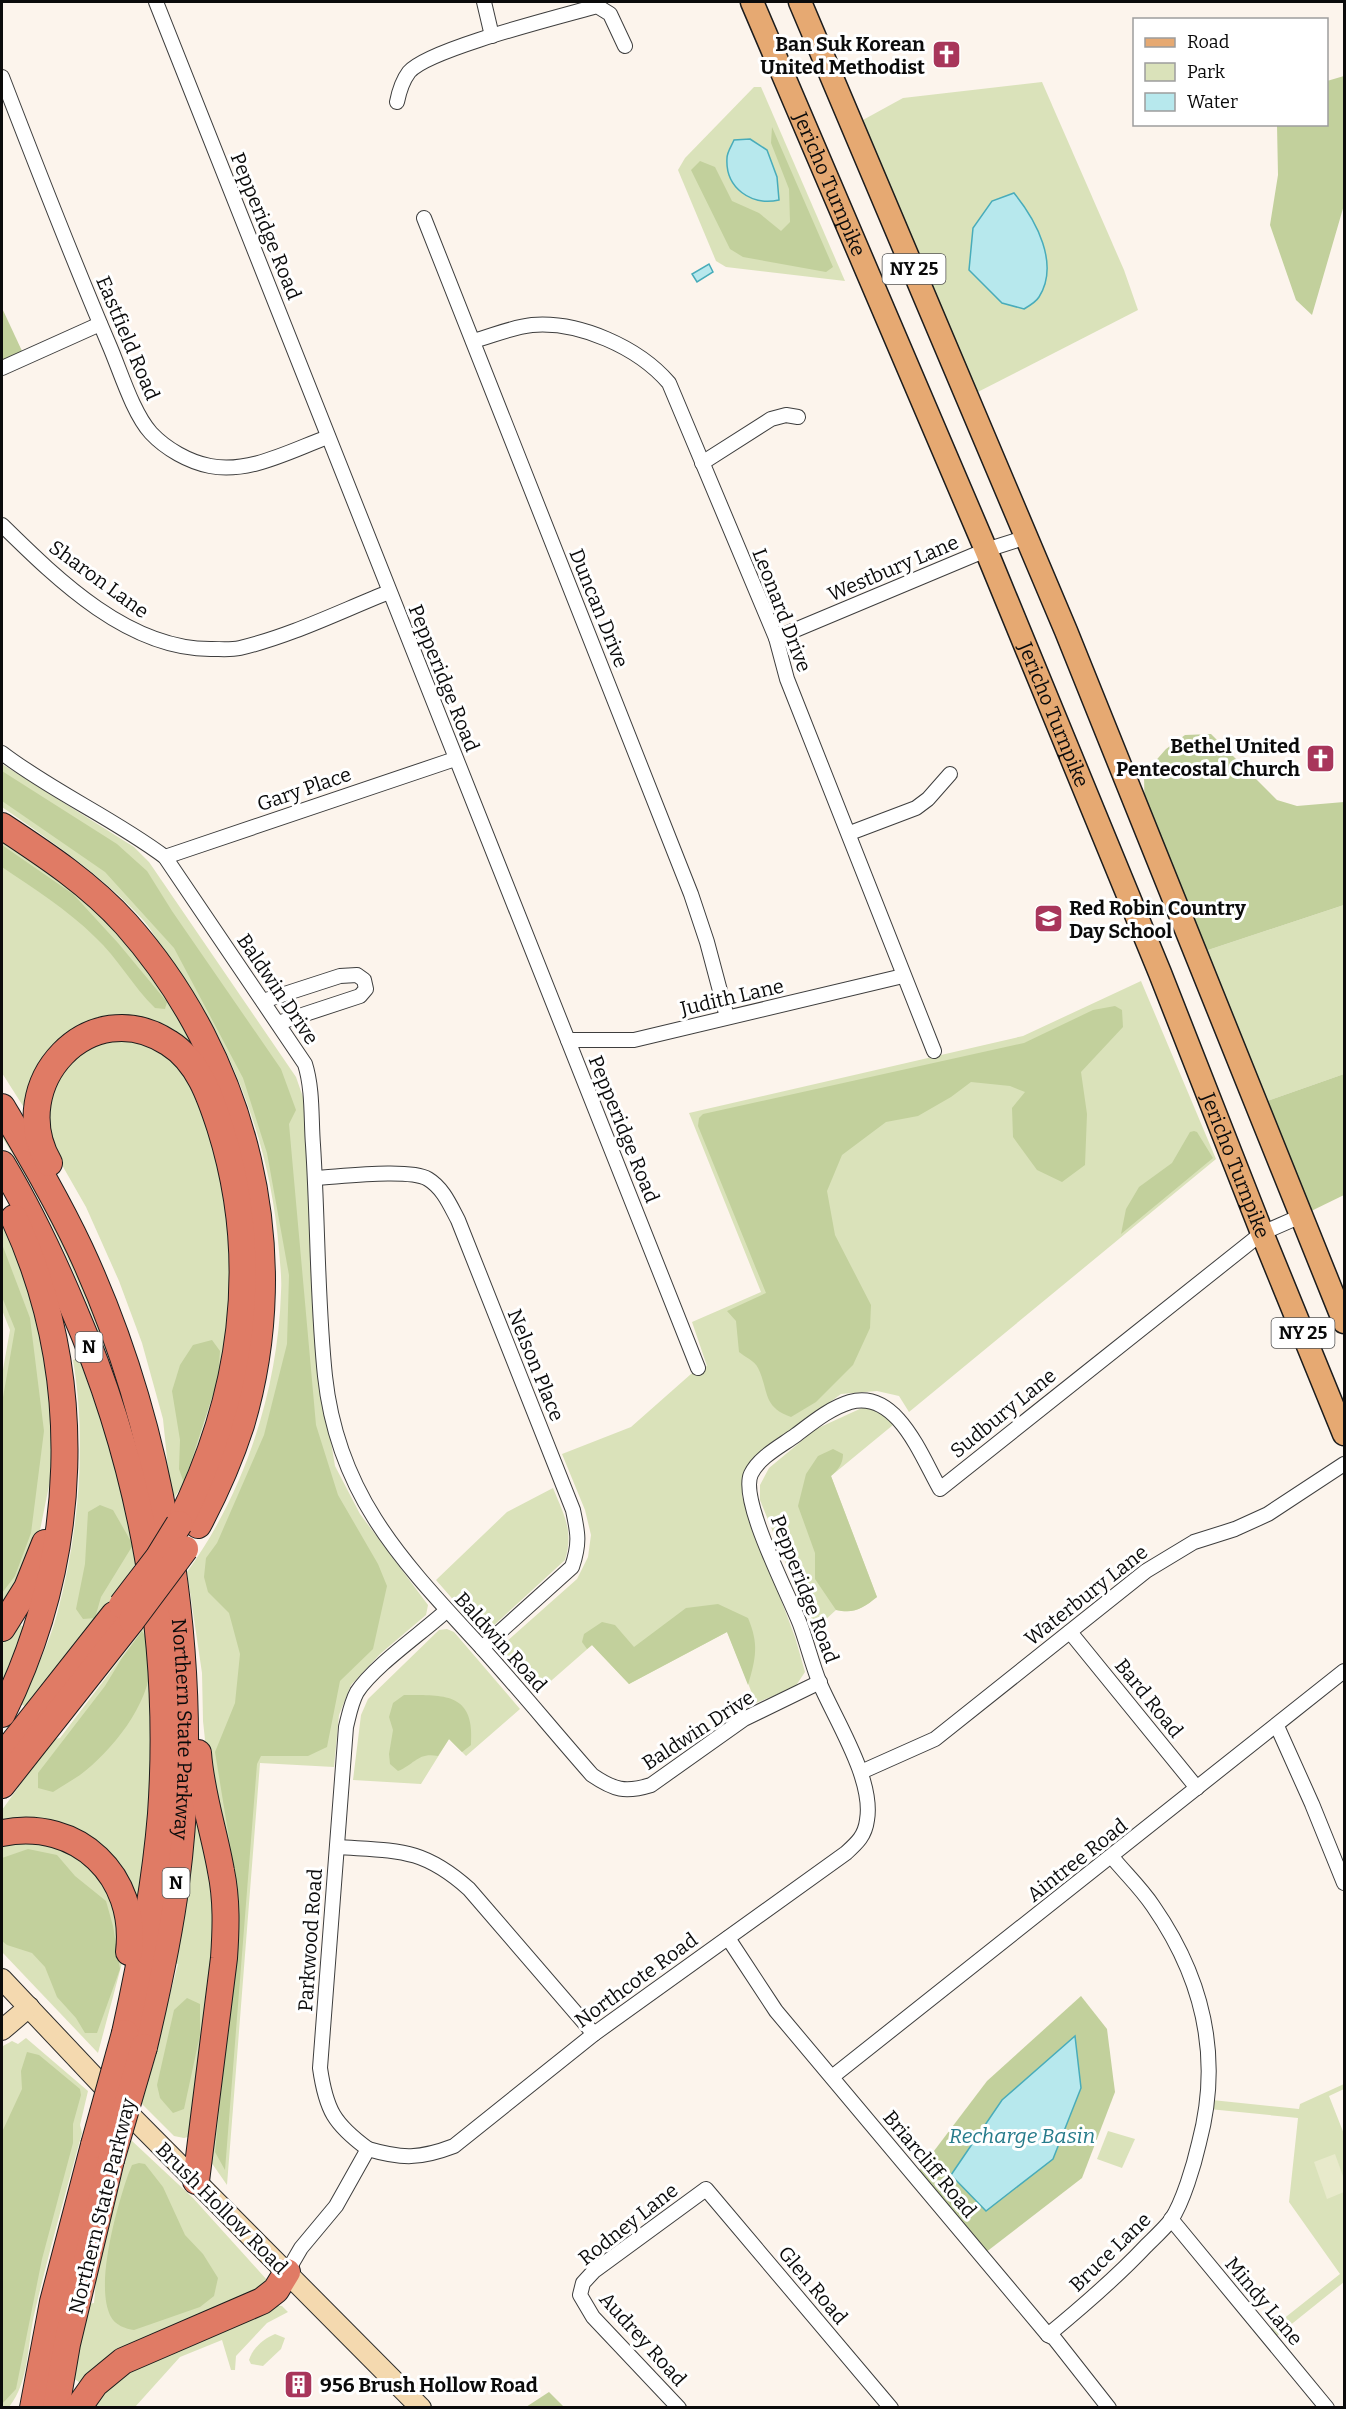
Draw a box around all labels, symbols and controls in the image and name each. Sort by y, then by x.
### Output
legend [1133,18,1328,126]
text: Road [1187,31,1230,53]
place label: Ban Suk Korean United Methodist [760,32,925,79]
church icon: Ban Suk Korean United Methodist [930,39,962,71]
text: Park [1187,61,1226,83]
text: Water [1187,91,1238,113]
street label: Jericho Turnpike [788,108,871,260]
street label: Pepperidge Road [226,149,307,303]
road number: NY 25 [882,254,946,284]
street label: Eastfield Road [91,272,165,404]
street label: Westbury Lane [824,530,962,606]
street label: Sharon Lane [45,535,153,623]
street label: Duncan Drive [564,545,634,671]
street label: Leonard Drive [747,545,817,675]
street label: Pepperidge Road [404,601,485,755]
street label: Jericho Turnpike [1013,638,1094,791]
place label: Bethel United Pentecostal Church [1116,734,1300,781]
church icon: Bethel United Pentecostal Church [1305,742,1337,774]
street label: Gary Place [254,762,354,816]
place label: Red Robin Country Day School [1069,896,1247,943]
school or university icon: Red Robin Country Day School [1032,903,1064,935]
street label: Baldwin Drive [232,929,324,1049]
street label: Judith Lane [677,973,786,1021]
street label: Pepperidge Road [584,1052,665,1206]
street label: Jericho Turnpike [1196,1088,1275,1242]
street label: Nelson Place [503,1305,569,1425]
road number: NY 25 [1272,1318,1334,1348]
road number: N [76,1332,103,1362]
street label: Sudbury Lane [945,1363,1061,1463]
street label: Pepperidge Road [766,1512,844,1667]
street label: Waterbury Lane [1020,1540,1152,1650]
street label: Baldwin Road [450,1587,552,1697]
street label: Northern State Parkway [167,1617,197,1841]
street label: Bard Road [1110,1654,1188,1742]
street label: Baldwin Drive [638,1685,758,1775]
street label: Aintree Road [1022,1813,1132,1907]
street label: Parkwood Road [293,1867,327,2012]
road number: N [162,1868,190,1898]
street label: Northcote Road [570,1927,702,2033]
street label: Northern State Parkway [64,2095,141,2316]
street label: Briarcliff Road [878,2106,982,2222]
water label: Recharge Basin [949,2123,1095,2149]
street label: Brush Hollow Road [151,2137,293,2279]
street label: Rodney Lane [574,2178,682,2270]
street label: Bruce Lane [1064,2207,1156,2297]
street label: Glen Road [773,2241,853,2329]
street label: Mindy Lane [1220,2252,1308,2350]
street label: Audrey Road [594,2287,692,2391]
building icon: 956 Brush Hollow Road [283,2369,315,2401]
place label: 956 Brush Hollow Road [320,2373,538,2397]

